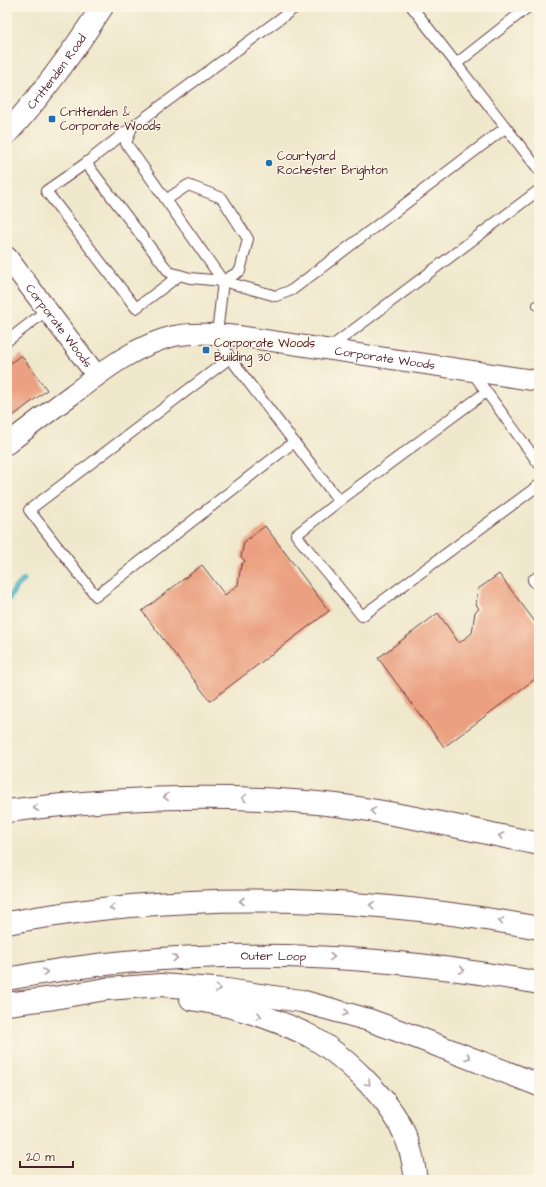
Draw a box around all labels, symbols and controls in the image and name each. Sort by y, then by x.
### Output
street label: Crittenden Road [23,31,90,113]
place label: Crittenden & Corporate Woods [60,104,161,135]
marker: Crittenden & Corporate Woods [47,114,57,124]
place label: Courtyard Rochester Brighton [277,148,388,180]
marker: Courtyard Rochester Brighton [264,158,274,168]
street label: Corporate Woods [22,280,96,371]
place label: Corporate Woods Building 30 [214,335,315,367]
street label: Corporate Woods [334,342,436,374]
marker: Corporate Woods Building 30 [201,345,211,355]
one-way arrow [163,793,169,802]
one-way arrow [241,793,247,802]
one-way arrow [33,803,39,812]
one-way arrow [370,807,376,816]
one-way arrow [498,832,504,840]
one-way arrow [239,897,245,905]
one-way arrow [369,901,375,910]
one-way arrow [109,903,115,912]
one-way arrow [497,917,504,926]
street label: Outer Loop [241,947,307,965]
one-way arrow [171,953,178,962]
one-way arrow [329,953,335,961]
one-way arrow [459,965,465,974]
one-way arrow [42,969,48,977]
one-way arrow [215,984,221,993]
one-way arrow [342,1008,349,1017]
one-way arrow [256,1011,262,1019]
one-way arrow [463,1052,471,1060]
one-way arrow [363,1078,371,1086]
scale bar [20,1143,73,1169]
text: 20 m [26,1149,55,1166]

